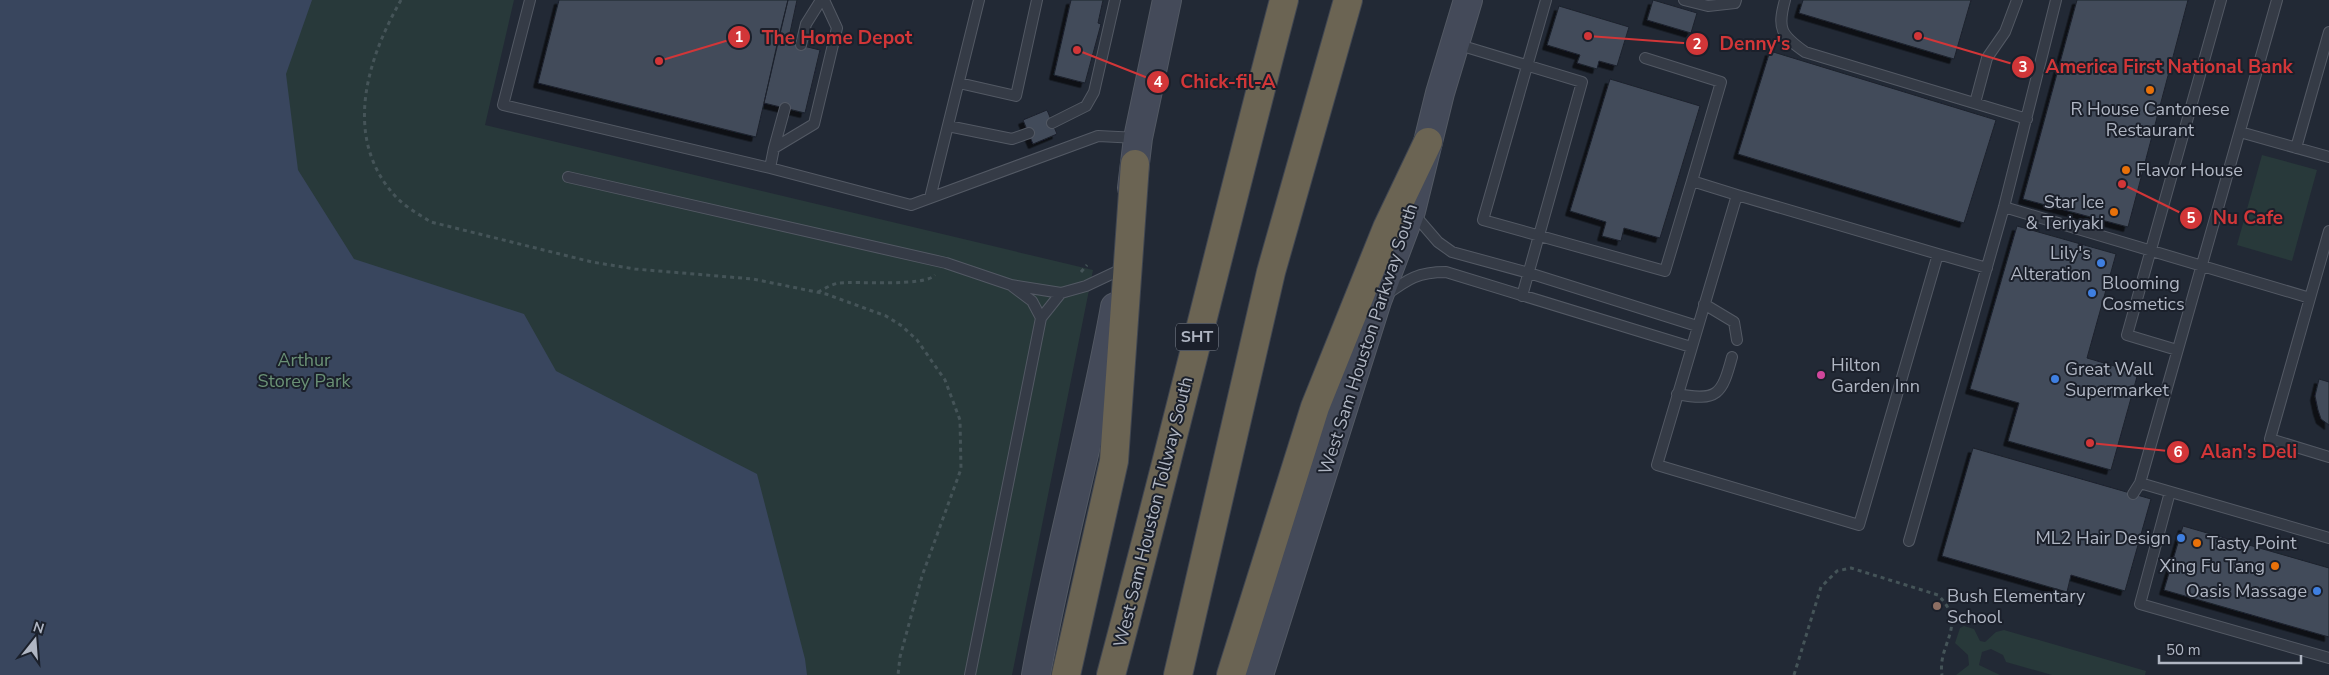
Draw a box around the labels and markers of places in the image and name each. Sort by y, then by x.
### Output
callout: The Home Depot [727,20,922,54]
callout: Denny's [1684,27,1800,61]
callout: America First National Bank [2011,50,2303,84]
callout: Chick-fil-A [1145,65,1286,99]
marker: R House Cantonese Restaurant [2144,84,2156,96]
place label: R House Cantonese Restaurant [2070,97,2230,142]
place label: Flavor House [2136,158,2243,182]
marker: Flavor House [2120,164,2132,176]
place label: Star Ice & Teriyaki [2025,190,2104,235]
callout: Nu Cafe [2178,201,2294,235]
marker: Star Ice & Teriyaki [2108,206,2120,218]
place label: Lily's Alteration [2010,241,2091,286]
marker: Lily's Alteration [2095,257,2107,269]
place label: Blooming Cosmetics [2102,271,2185,316]
marker: Blooming Cosmetics [2086,287,2098,299]
place label: Hilton Garden Inn [1831,353,1920,398]
place label: Great Wall Supermarket [2065,357,2169,402]
marker: Hilton Garden Inn [1815,369,1827,381]
marker: Great Wall Supermarket [2049,373,2061,385]
callout: Alan's Deli [2166,435,2307,469]
place label: ML2 Hair Design [2035,526,2171,550]
place label: Tasty Point [2207,531,2297,555]
marker: ML2 Hair Design [2175,532,2187,544]
marker: Tasty Point [2191,537,2203,549]
place label: Xing Fu Tang [2160,554,2265,578]
marker: Xing Fu Tang [2269,560,2281,572]
place label: Oasis Massage [2186,579,2307,603]
place label: Bush Elementary School [1947,584,2086,629]
marker: Oasis Massage [2311,585,2323,597]
marker: Bush Elementary School [1931,600,1943,612]

